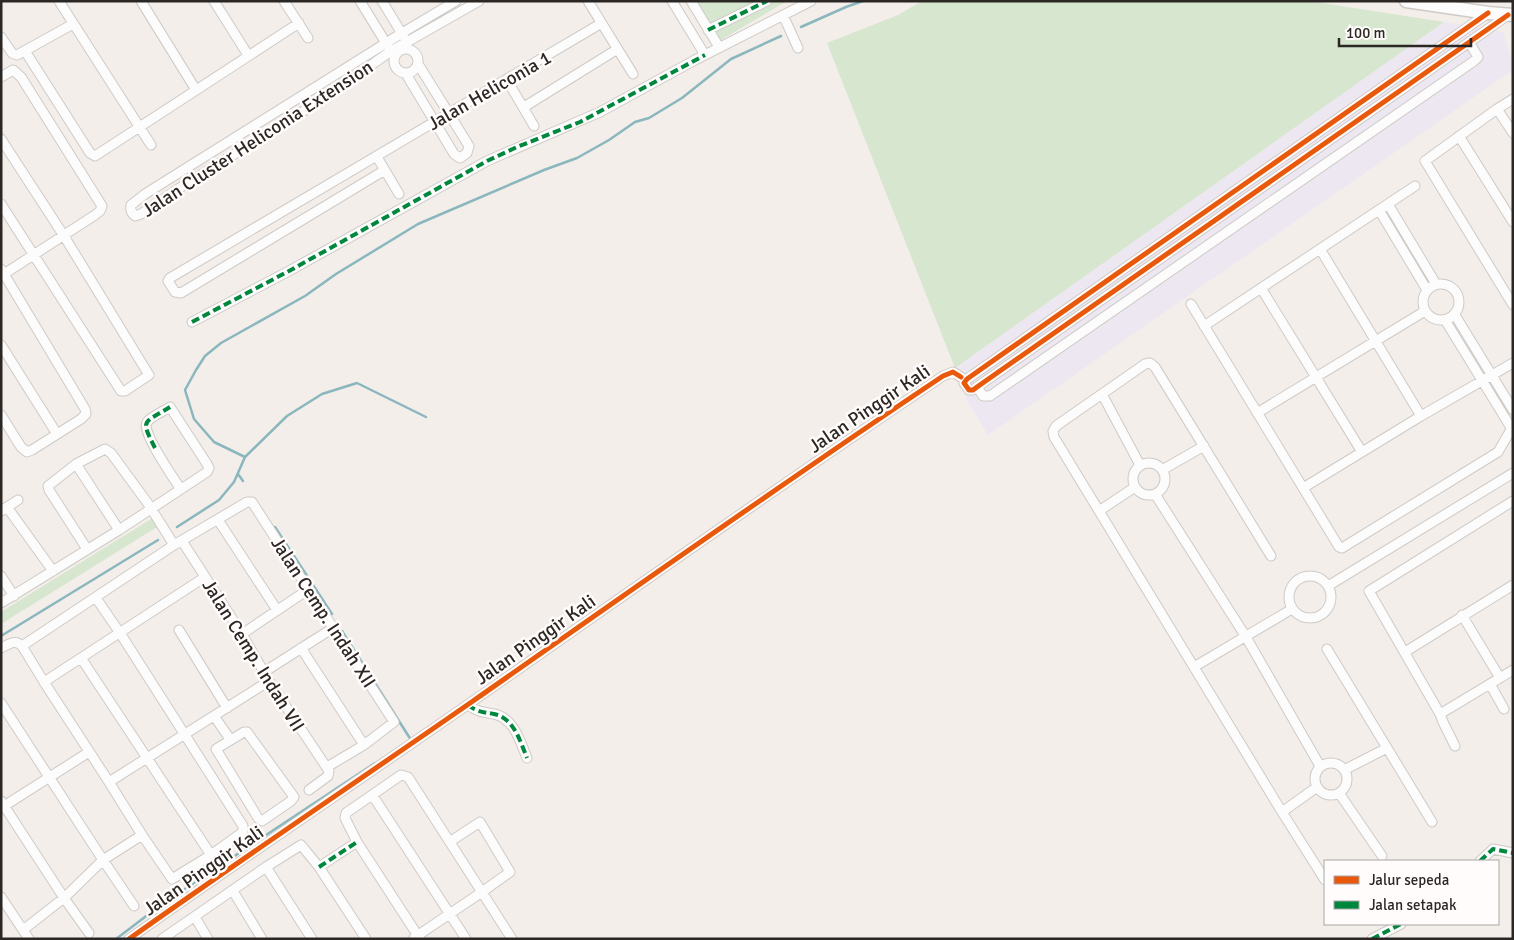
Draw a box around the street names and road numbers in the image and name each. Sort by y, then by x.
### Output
street label: Jalan Heliconia 1 [423,46,556,136]
street label: Jalan Cluster Heliconia Extension [137,55,378,223]
street label: Jalan Pinggir Kali [804,359,935,458]
street label: Jalan Cemp. Indah XII [265,533,381,693]
street label: Jalan Cemp. Indah VII [197,575,310,736]
street label: Jalan Pinggir Kali [471,589,600,690]
street label: Jalan Pinggir Kali [139,820,268,921]

